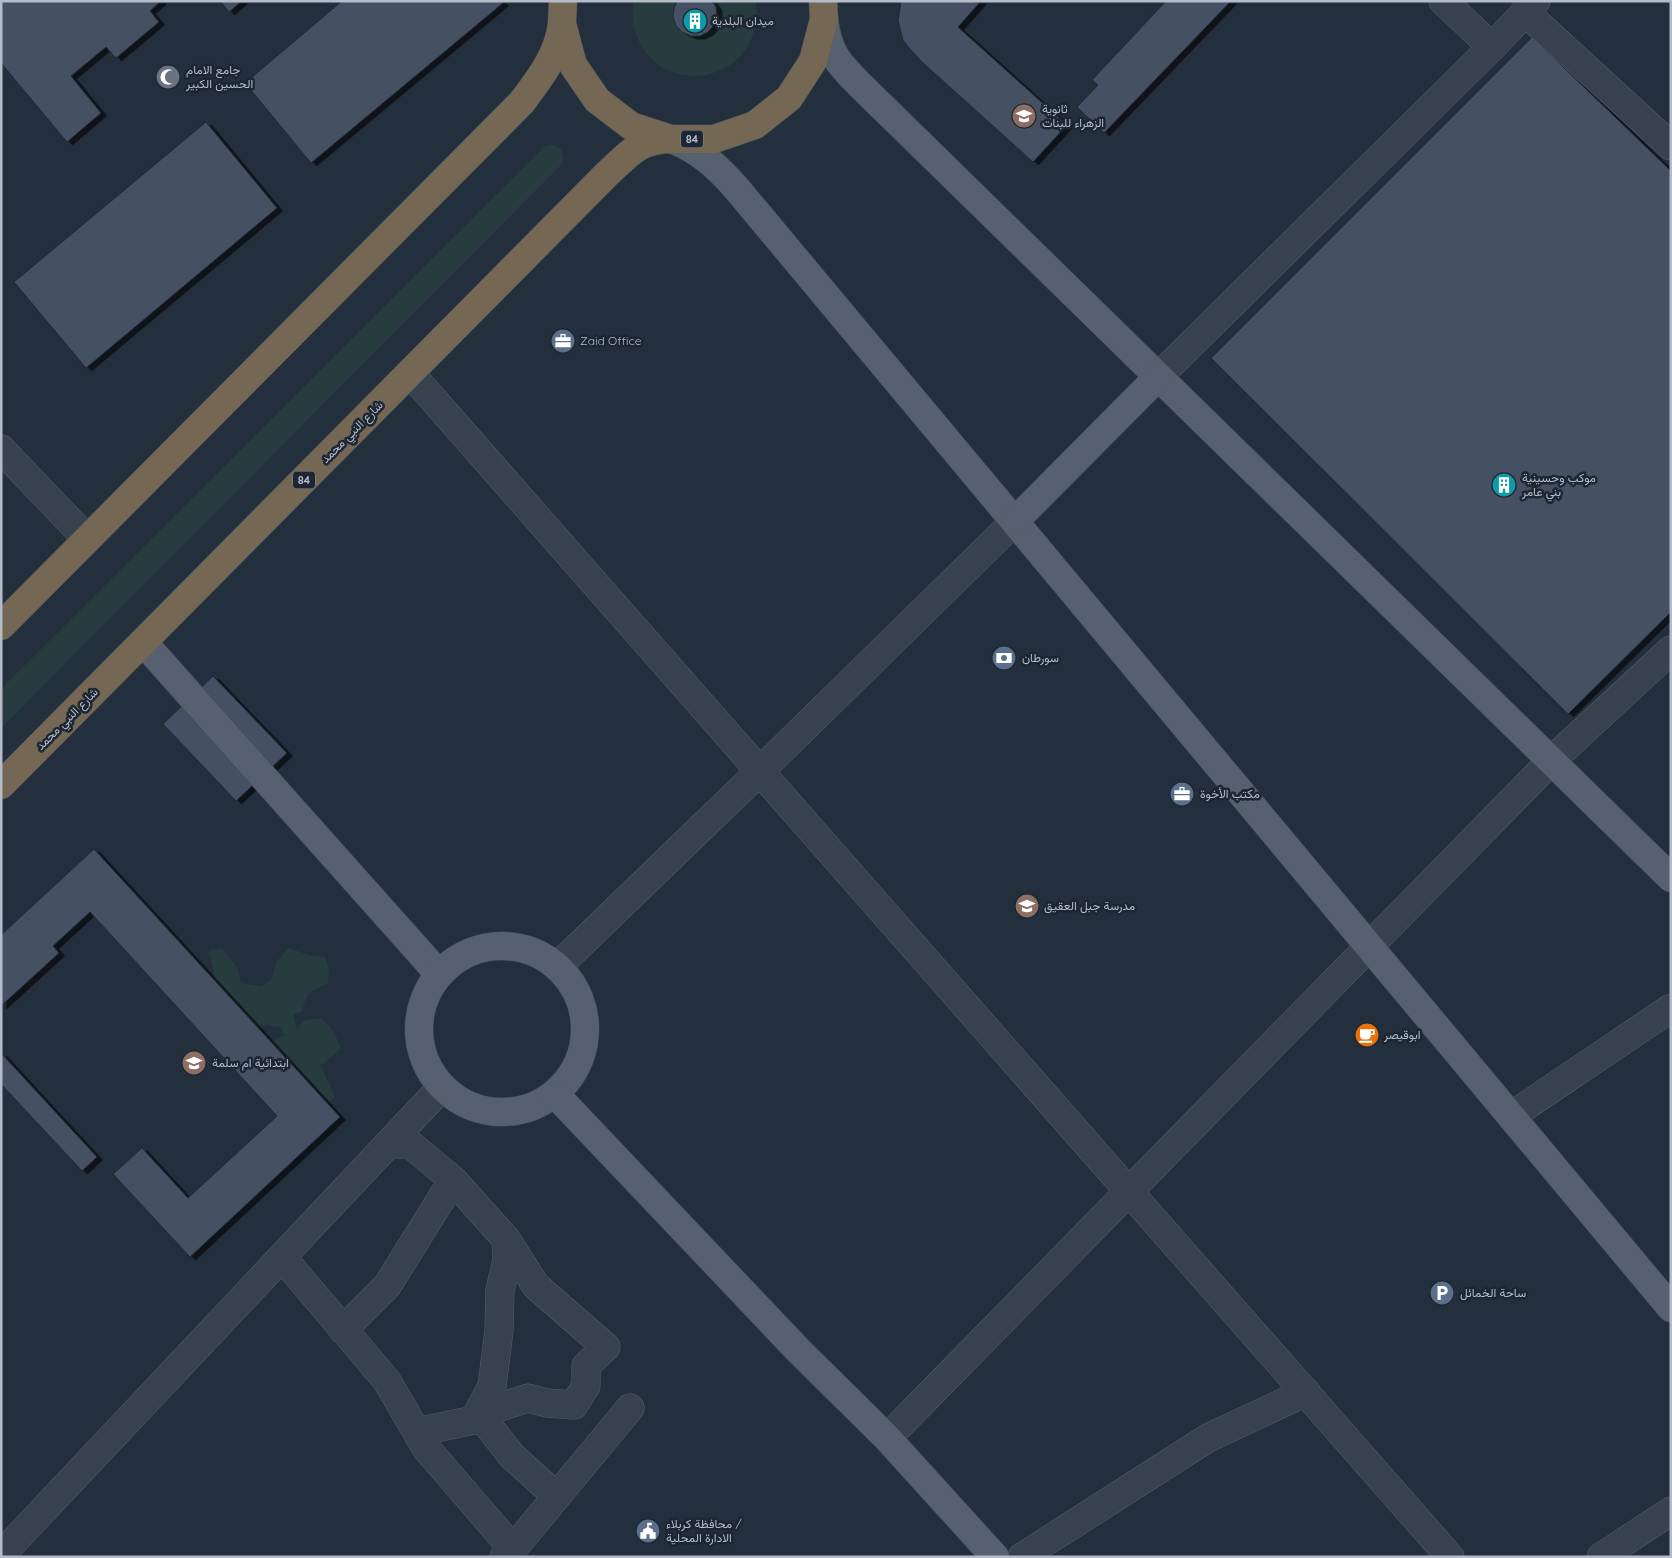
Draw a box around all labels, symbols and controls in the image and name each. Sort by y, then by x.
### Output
building icon: ميدان البلدية [682,8,708,34]
place label: ميدان البلدية [712,13,774,28]
place label: جامع الامام الحسين الكبير [185,62,253,92]
mosque icon: جامع الامام الحسين الكبير [155,64,181,90]
place label: ثانوية الزهراء للبنات [1042,101,1104,131]
school or university icon: ثانوية الزهراء للبنات [1011,103,1037,129]
road number: 84 [681,130,703,148]
office icon: Zaid Office [550,328,576,354]
place label: Zaid Office [580,333,642,348]
street label: شارع النبي محمد [317,397,388,468]
place label: موكب وحسينية بني عامر [1521,470,1596,502]
road number: 84 [293,472,315,488]
building icon: موكب وحسينية بني عامر [1491,472,1517,498]
bank icon: سورطان [991,645,1017,671]
place label: سورطان [1022,650,1059,666]
street label: شارع النبي محمد [32,684,103,755]
office icon: مكتب الأخوة [1169,781,1195,807]
place label: مكتب الأخوة [1200,786,1260,802]
school or university icon: مدرسة جبل العقيق [1014,893,1040,919]
place label: مدرسة جبل العقيق [1044,898,1135,914]
cafe icon: ابوقیصر [1354,1022,1380,1048]
place label: ابوقیصر [1383,1027,1420,1043]
school or university icon: ابتدائية ام سلمة [181,1050,207,1076]
place label: ابتدائية ام سلمة [212,1055,289,1071]
parking icon: ساحة الخمائل [1429,1280,1455,1306]
place label: ساحة الخمائل [1460,1285,1526,1301]
place label: محافظة كربلاء / الادارة المحلية [666,1516,742,1546]
public building icon: محافظة كربلاء / الادارة المحلية [635,1518,661,1544]

